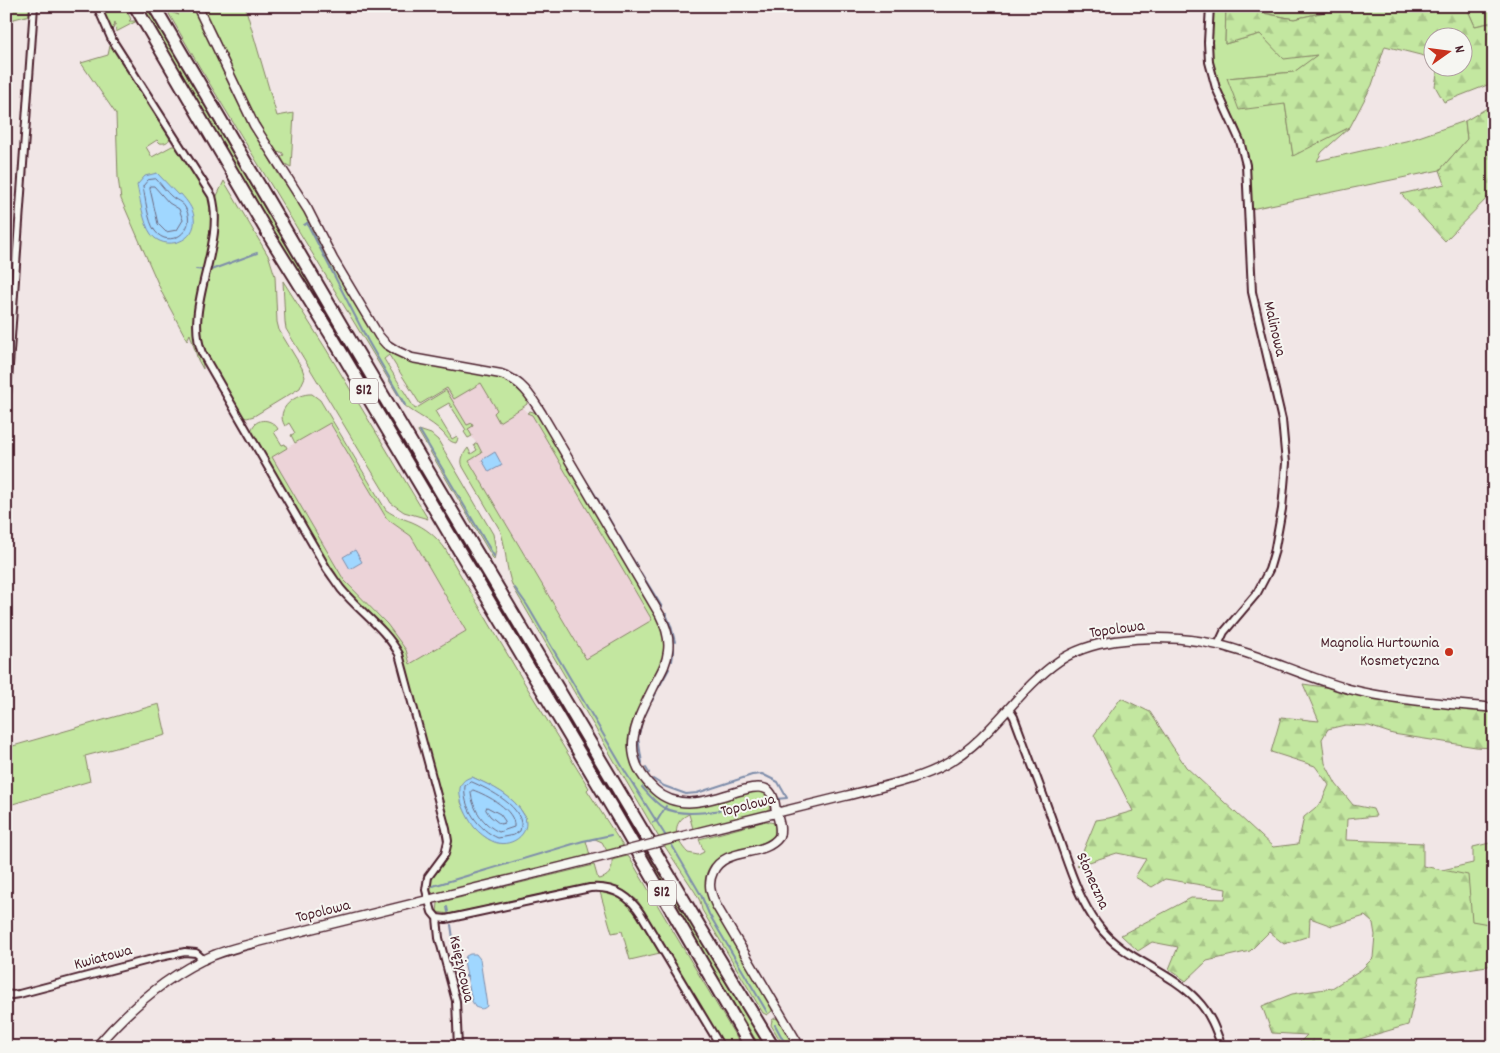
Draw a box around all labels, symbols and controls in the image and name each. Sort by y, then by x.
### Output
north arrow [1422,28,1472,78]
text: N [1448,44,1469,55]
street label: Malinowa [1257,299,1292,359]
road number: S12 [350,378,378,404]
street label: Topolowa [1088,615,1146,645]
place label: Magnolia Hurtownia Kosmetyczna [1321,632,1439,673]
marker: Magnolia Hurtownia Kosmetyczna [1443,646,1455,658]
street label: Topolowa [718,788,778,824]
street label: Słoneczna [1069,849,1115,914]
road number: S12 [648,880,676,906]
street label: Topolowa [293,894,353,930]
street label: Księżycowa [442,933,480,1005]
street label: Kwiatowa [72,939,135,977]

